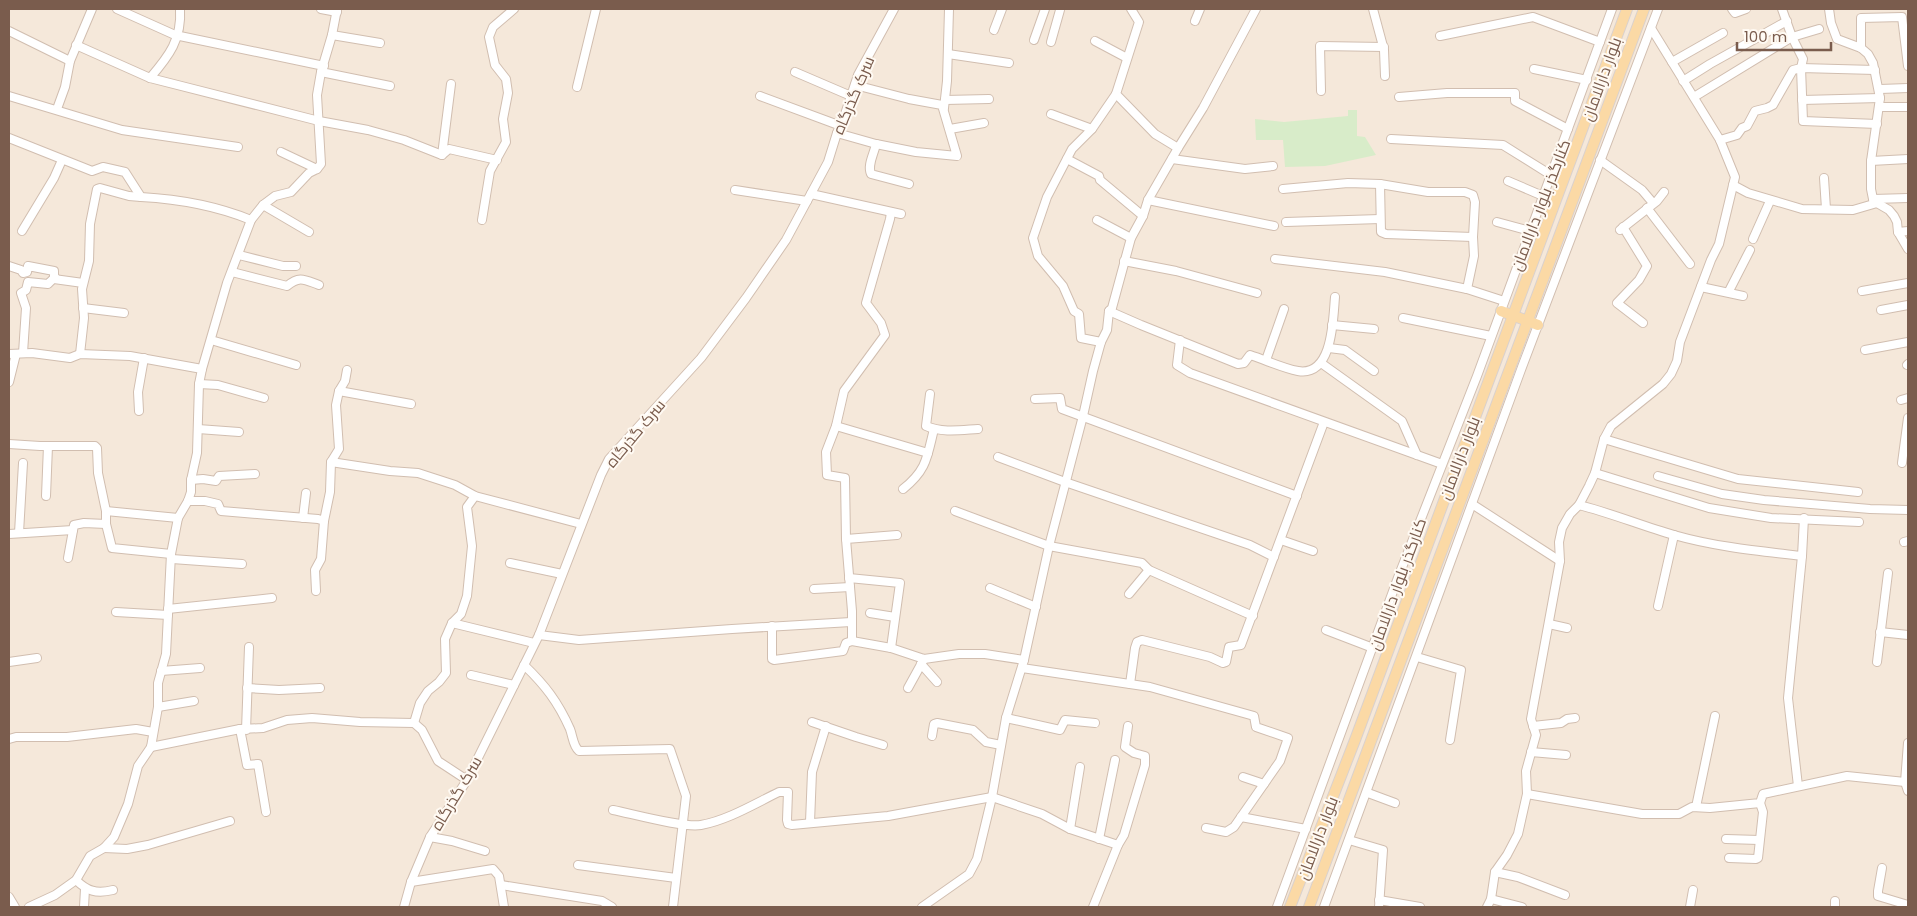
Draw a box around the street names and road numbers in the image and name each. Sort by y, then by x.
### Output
street label: بلوار دارالامان [1576,34,1627,124]
street label: سرک گذرگاه [827,52,880,138]
street label: کنارگذر بلوار دارالامان [1505,136,1576,274]
street label: سرک گذرگاه [600,394,671,473]
street label: بلوار دارالامان [1433,413,1486,503]
street label: کنارگذر بلوار دارالامان [1363,515,1432,654]
street label: سرک گذرگاه [425,752,488,835]
street label: بلوار دارالامان [1291,793,1344,883]

